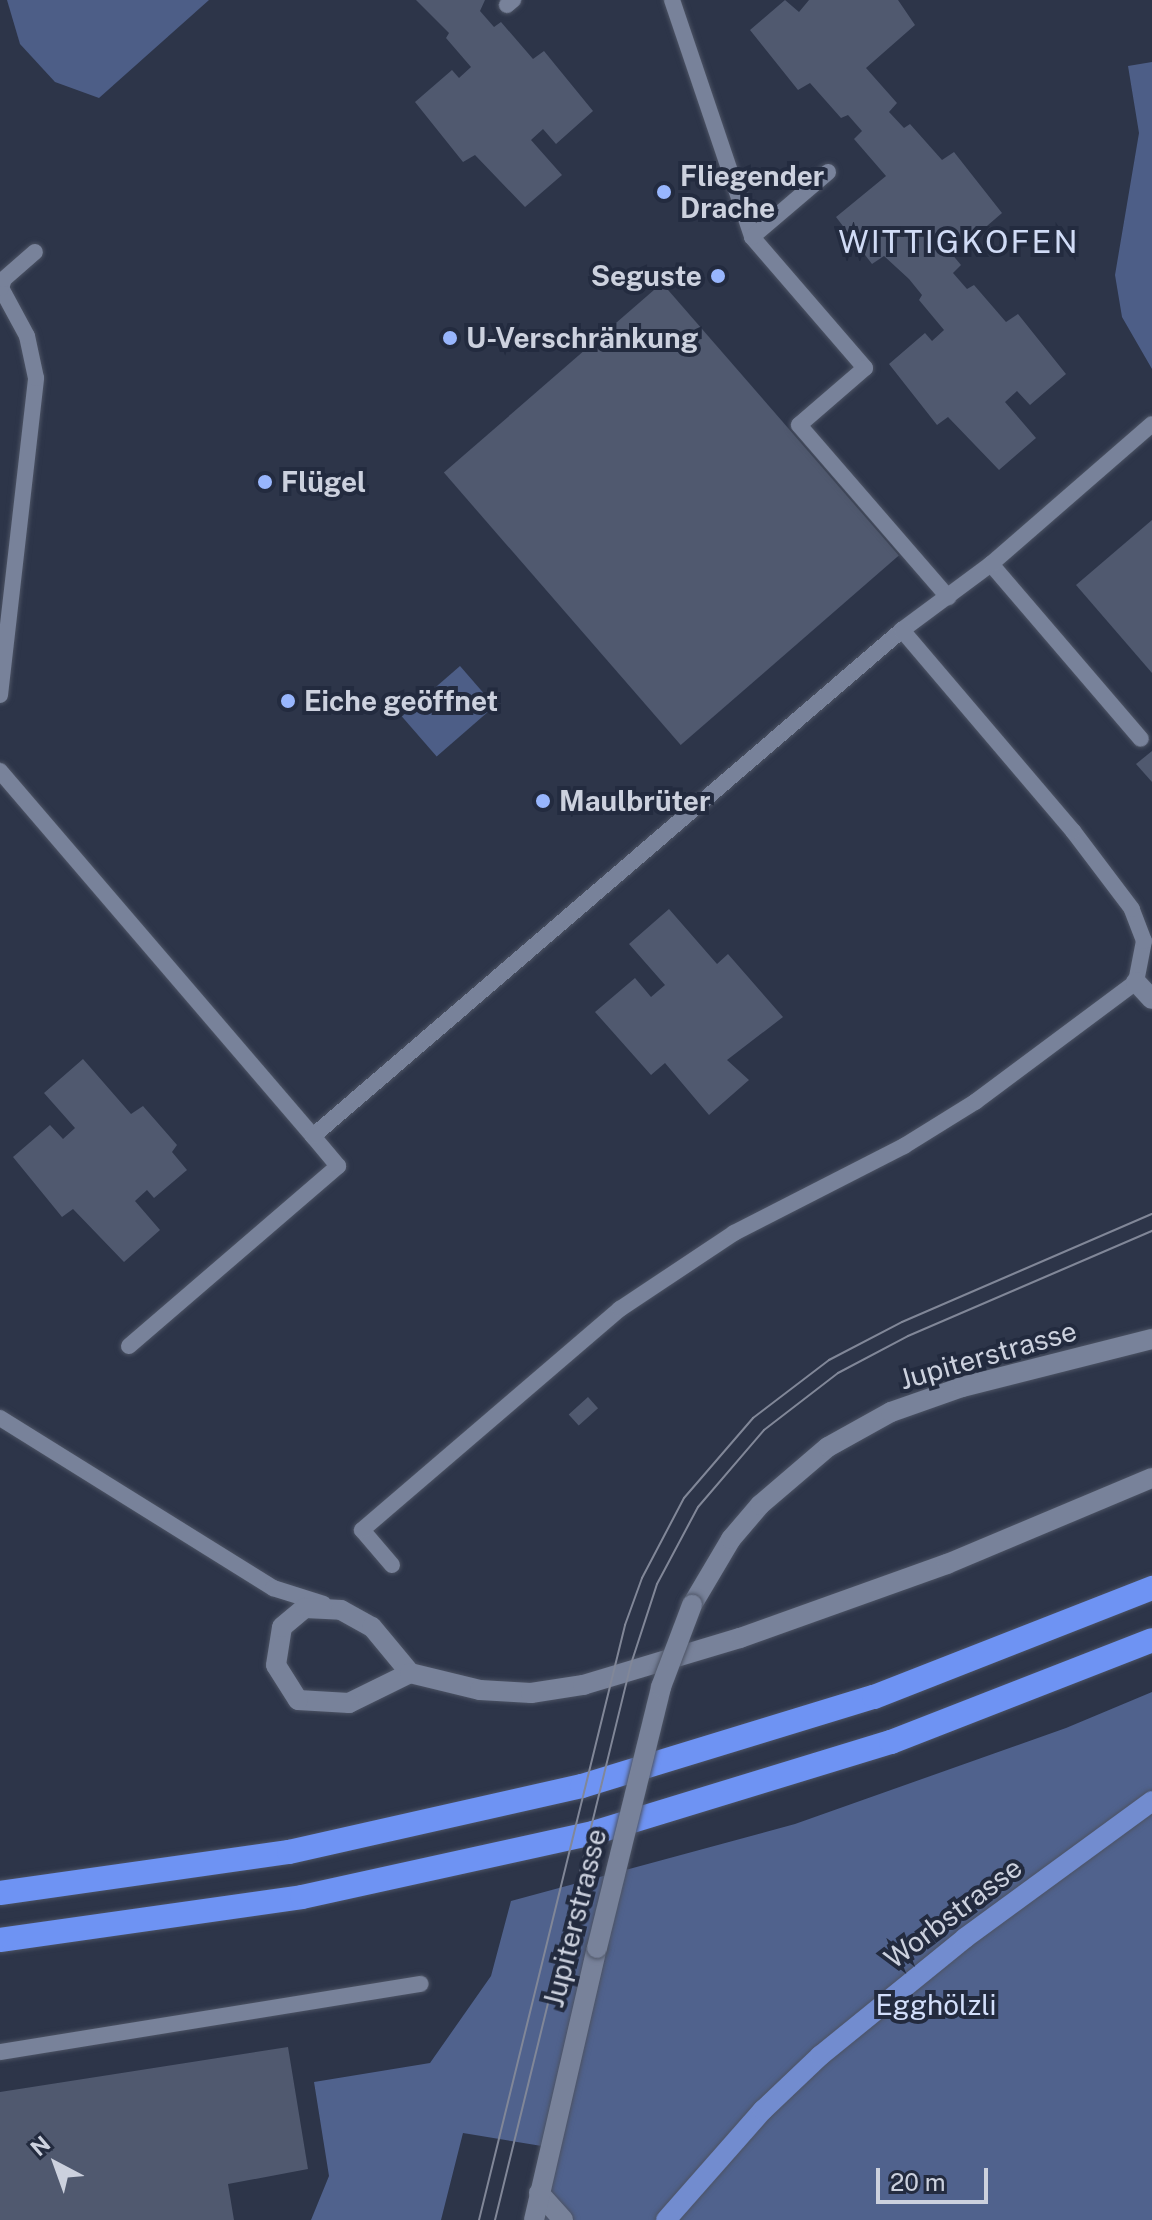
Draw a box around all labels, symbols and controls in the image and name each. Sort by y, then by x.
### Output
place label: Fliegender Drache [680,159,824,225]
marker: Fliegender Drache [655,183,673,201]
district label: WITTIGKOFEN [838,223,1080,261]
place label: Seguste [591,259,702,293]
marker: Seguste [709,267,727,285]
place label: U-Verschränkung [466,321,698,355]
marker: U-Verschränkung [441,329,459,347]
place label: Flügel [281,465,366,499]
marker: Flügel [256,473,274,491]
place label: Eiche geöffnet [304,684,498,718]
marker: Eiche geöffnet [279,692,297,710]
place label: Maulbrüter [559,784,710,818]
marker: Maulbrüter [534,792,552,810]
street label: Jupiterstrasse [895,1314,1081,1396]
street label: Jupiterstrasse [537,1825,613,2011]
street label: Worbstrasse [878,1850,1028,1976]
park label: Egghölzli [876,1988,996,2022]
north arrow [16,2124,96,2204]
text: N [25,2130,55,2161]
scale bar [880,2152,992,2202]
text: 20 m [890,2168,946,2196]

